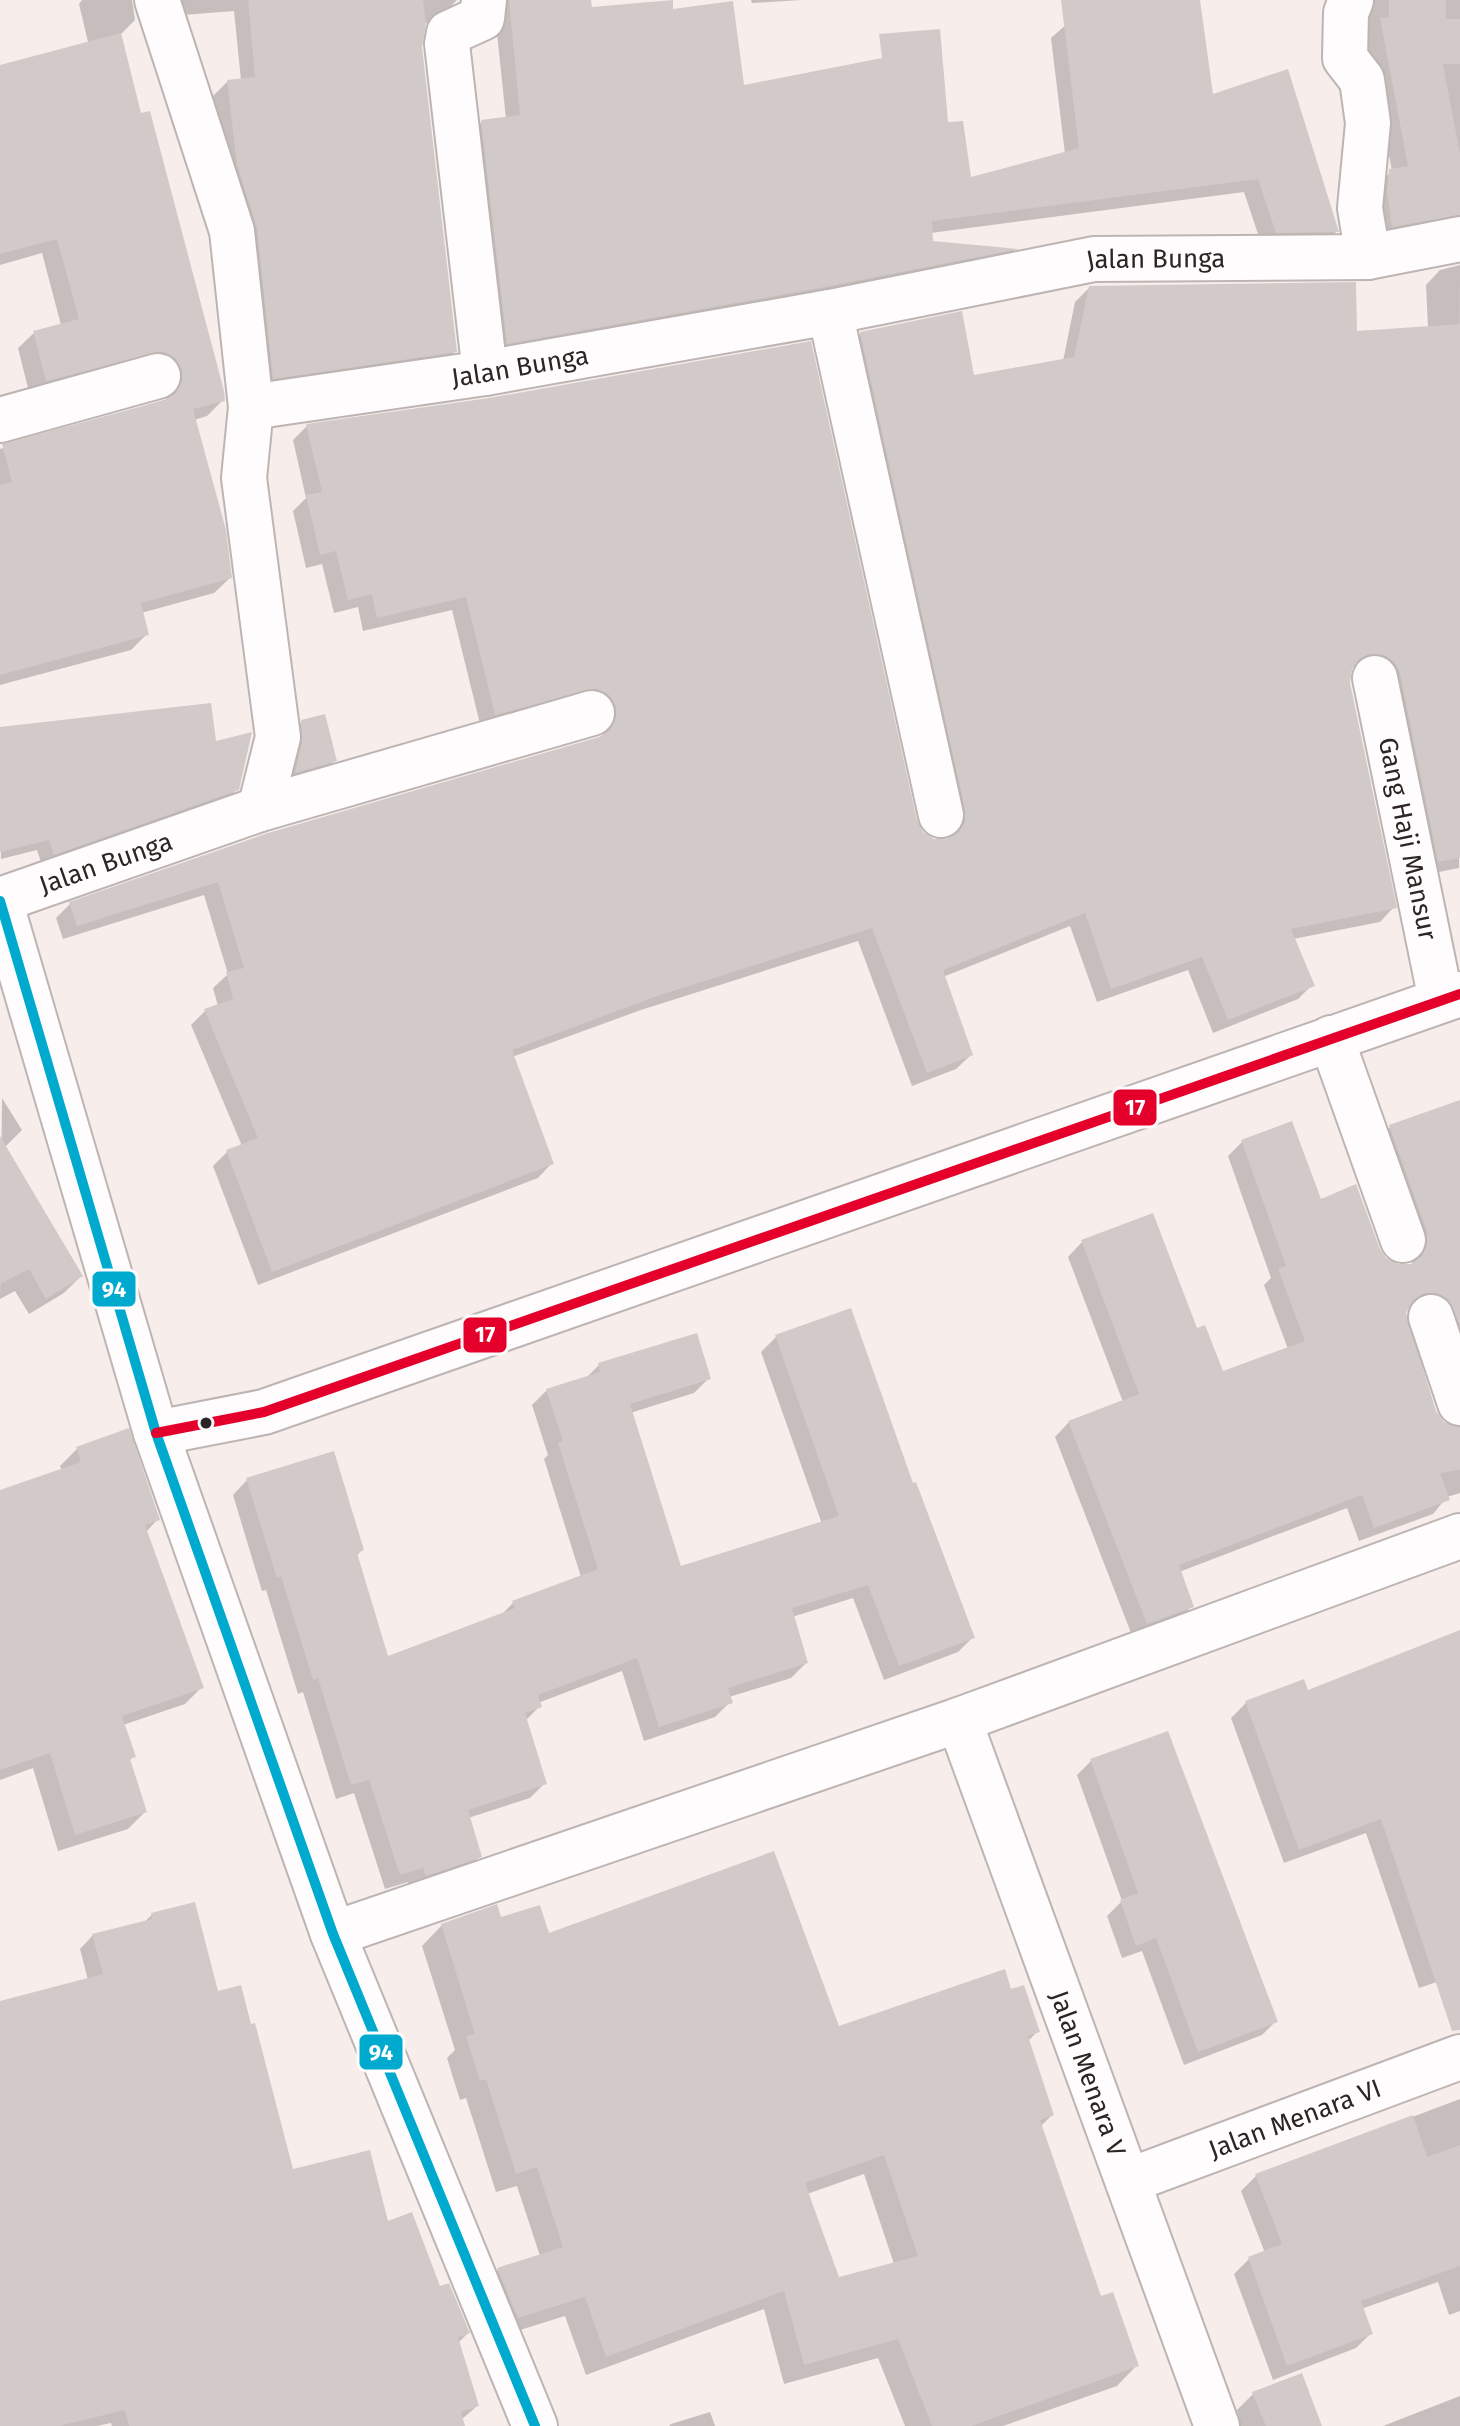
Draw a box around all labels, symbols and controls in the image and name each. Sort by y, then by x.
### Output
street label: Jalan Bunga [1084,243,1226,276]
street label: Jalan Bunga [449,339,591,393]
street label: Gang Haji Mansur [1372,734,1444,943]
street label: Jalan Bunga [35,825,176,901]
line badge: 17 [1112,1088,1158,1127]
text: 17 [1125,1094,1145,1121]
line badge: 94 [91,1270,137,1308]
text: 94 [102,1276,126,1303]
line badge: 17 [462,1316,508,1354]
text: 17 [475,1321,495,1348]
unlabelled marker [198,1415,214,1431]
street label: Jalan Menara V [1044,1986,1133,2161]
line badge: 94 [358,2033,404,2071]
text: 94 [369,2039,393,2066]
street label: Jalan Menara VI [1204,2072,1385,2165]

